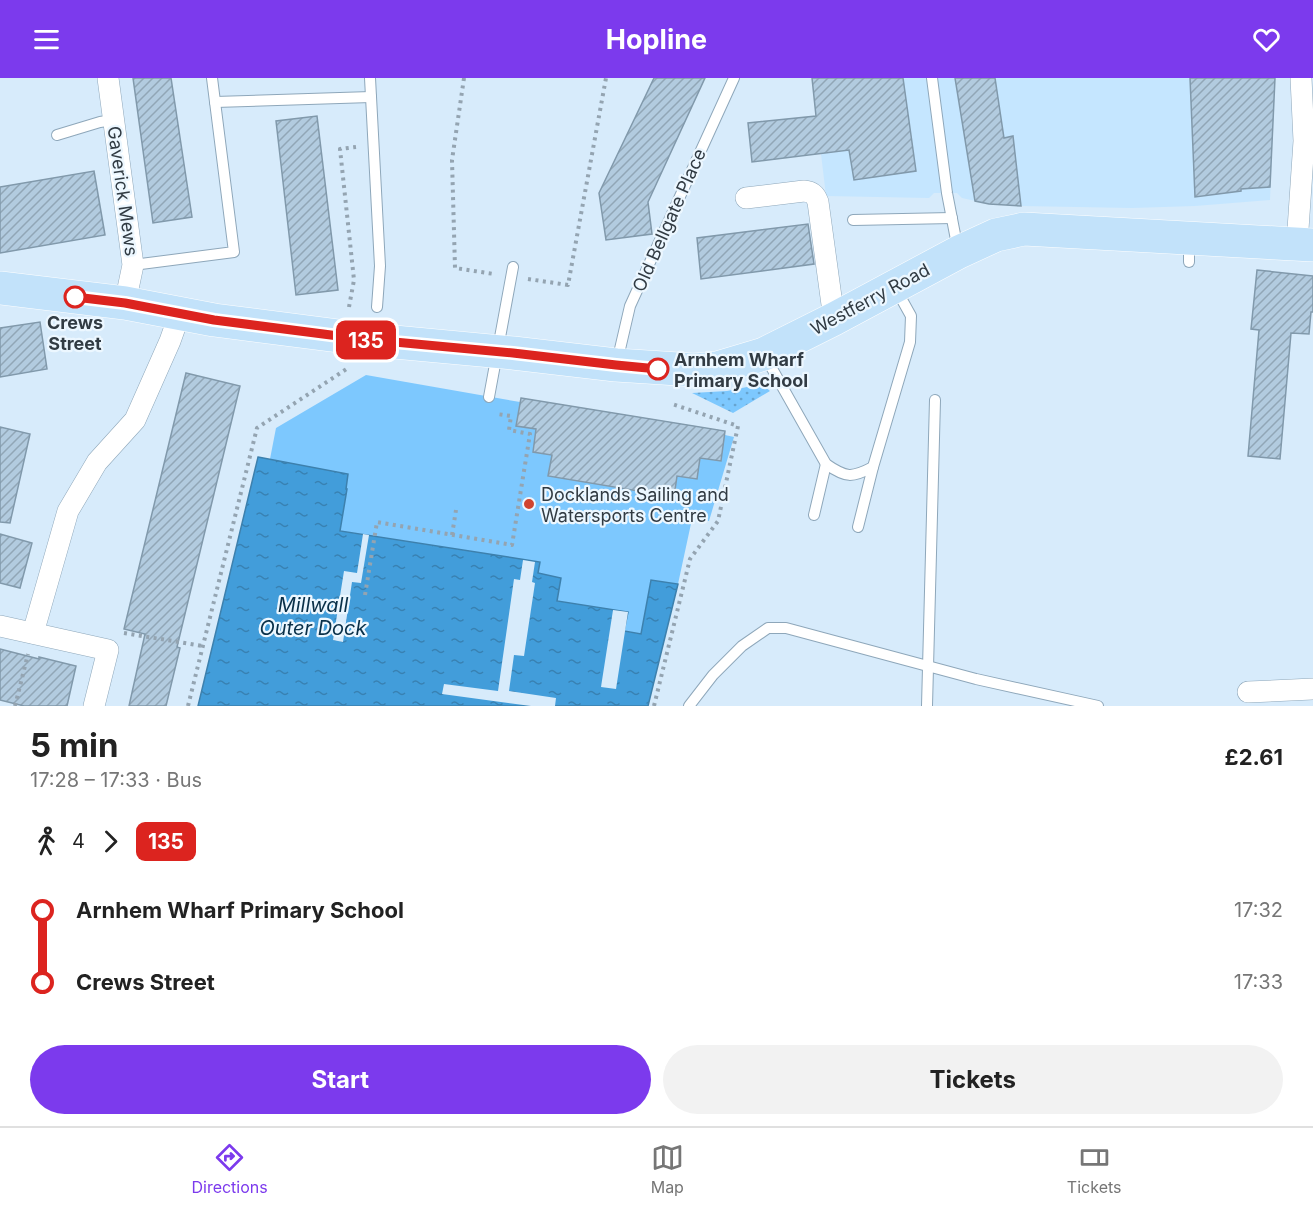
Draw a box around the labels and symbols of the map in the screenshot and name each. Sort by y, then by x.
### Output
street label: Gaverick Mews [103,125,143,257]
street label: Old Bellgate Place [628,145,710,295]
street label: Westferry Road [807,259,933,339]
marker: Crews Street [64,286,86,308]
place label: Crews Street [47,312,103,354]
line badge: 135 [332,320,400,360]
place label: Arnhem Wharf Primary School [674,349,808,391]
marker: Arnhem Wharf Primary School [647,358,669,380]
place label: Docklands Sailing and Watersports Centre [541,484,729,526]
marker: Docklands Sailing and Watersports Centre [522,497,536,511]
water label: Millwall Outer Dock [259,593,368,640]

